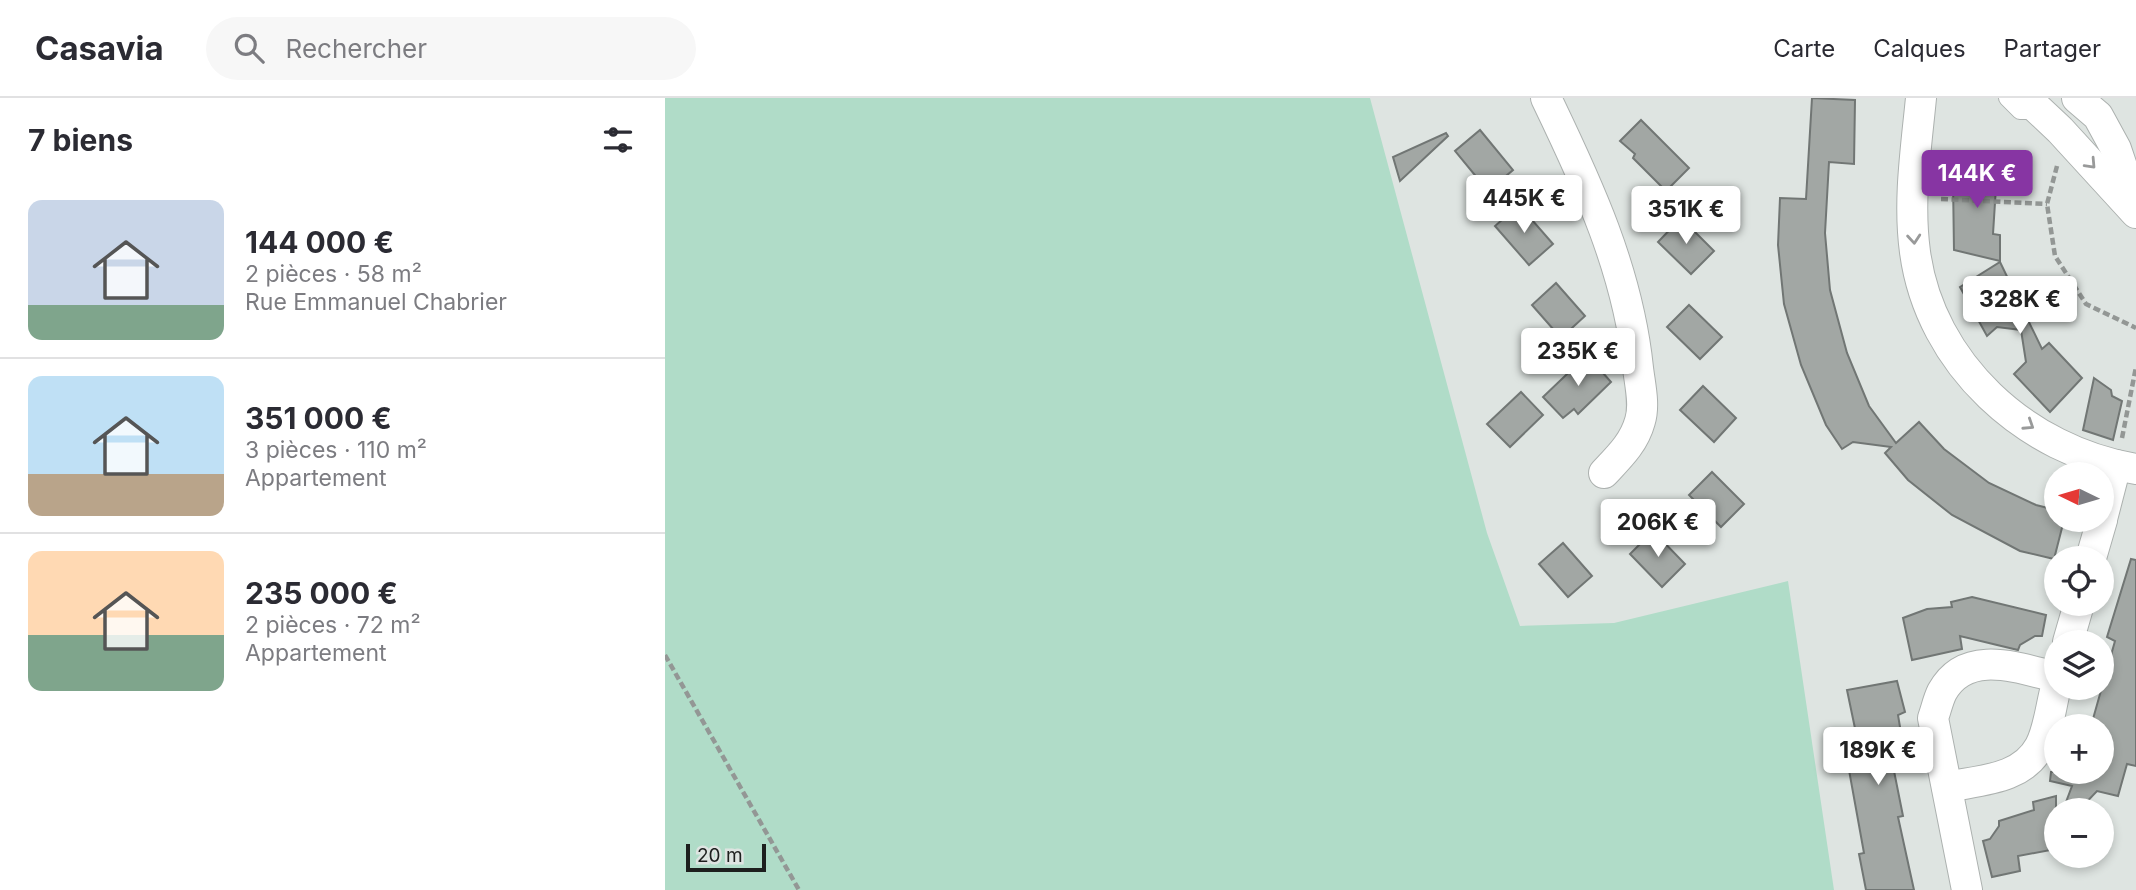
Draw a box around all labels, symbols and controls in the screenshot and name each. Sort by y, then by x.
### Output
search box [206,17,696,80]
text: Casavia [35,28,164,68]
icon: search [230,29,268,67]
text: Rechercher [286,33,427,64]
text: Carte [1773,34,1835,63]
text: Calques [1873,34,1966,63]
text: Partager [2004,34,2101,63]
icon: filters [599,121,637,159]
text: 7 biens [28,122,133,158]
pin: 144K € [1920,150,2034,210]
one-way arrow [2083,156,2096,169]
text: 144K € [1938,159,2016,187]
pin: 445K € [1467,176,1581,235]
text: 445K € [1482,184,1566,212]
pin: 351K € [1629,186,1743,246]
text: 351K € [1647,195,1725,223]
text: 144 000 € [245,224,394,260]
icon: home [84,228,168,312]
one-way arrow [1906,234,1921,245]
text: 2 pièces · 58 m² [245,260,422,288]
pin: 328K € [1963,276,2077,336]
text: 328K € [1979,285,2061,313]
text: Rue Emmanuel Chabrier [245,288,507,316]
pin: 235K € [1521,328,1635,388]
text: 235K € [1537,337,1619,365]
text: 351 000 € [245,400,392,436]
icon: home [84,404,168,488]
one-way arrow [2021,417,2034,430]
text: 3 pièces · 110 m² [245,436,427,464]
north arrow [2044,462,2114,532]
map controls [2044,462,2114,868]
text: Appartement [245,464,387,492]
pin: 206K € [1601,500,1715,559]
text: 206K € [1617,508,1699,536]
button: locate [2044,546,2114,616]
text: 235 000 € [245,575,398,611]
icon: home [84,579,168,663]
text: 2 pièces · 72 m² [245,611,421,639]
button: layers [2044,630,2114,700]
text: Appartement [245,639,387,667]
button: + [2044,714,2114,784]
pin: 189K € [1821,728,1935,787]
text: 189K € [1839,736,1917,764]
button: − [2044,798,2114,868]
scale bar [686,841,767,873]
text: 20 m [697,844,743,867]

